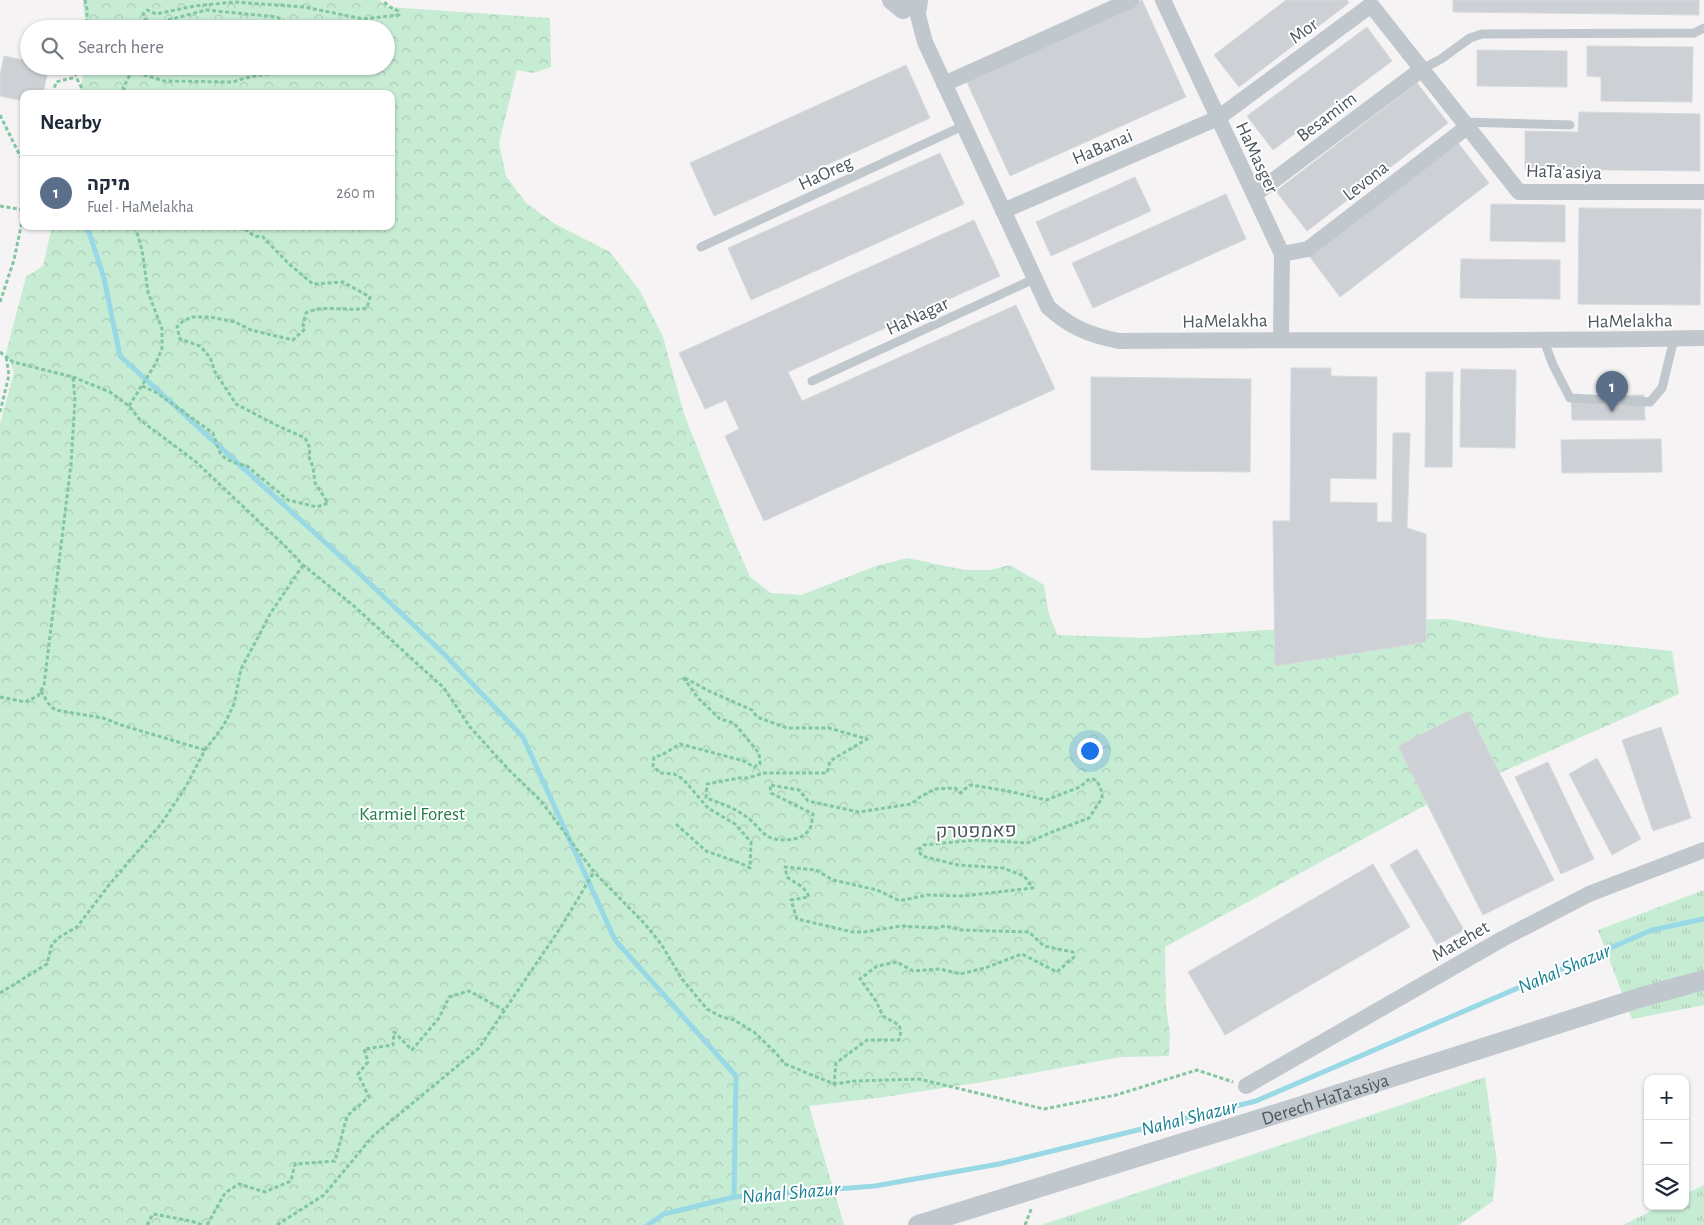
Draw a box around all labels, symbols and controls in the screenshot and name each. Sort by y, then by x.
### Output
street label: Mor [1286,15,1322,48]
search box [20,20,395,75]
icon: search [38,34,66,62]
text: Search here [78,38,164,57]
street label: Besamim [1293,89,1360,146]
text: Nearby [40,112,101,133]
street label: HaMasger [1232,119,1281,196]
street label: HaBanai [1070,126,1135,169]
street label: HaOreg [796,152,856,194]
street label: Levona [1340,158,1392,205]
street label: HaTa'asiya [1526,162,1603,183]
text: מיקה [87,175,130,194]
text: 1 [53,185,59,201]
text: 260 m [336,185,375,201]
text: Fuel · HaMelakha [87,199,194,215]
street label: HaNagar [883,294,952,339]
street label: HaMelakha [1182,311,1268,332]
street label: HaMelakha [1587,311,1673,332]
pin: 1 [1596,371,1628,412]
your location [1077,738,1103,764]
park label: Karmiel Forest [359,805,465,824]
street label: פאמפטרק [935,821,1017,842]
street label: Matehet [1429,917,1493,965]
water label: Nahal Shazur [1515,940,1614,997]
street label: Derech HaTa'asiya [1259,1071,1392,1129]
map controls [1644,1075,1689,1210]
button: + [1644,1075,1689,1120]
water label: Nahal Shazur [1139,1096,1240,1140]
button: − [1644,1120,1689,1165]
button: layers [1644,1165,1689,1210]
water label: Nahal Shazur [741,1179,842,1207]

